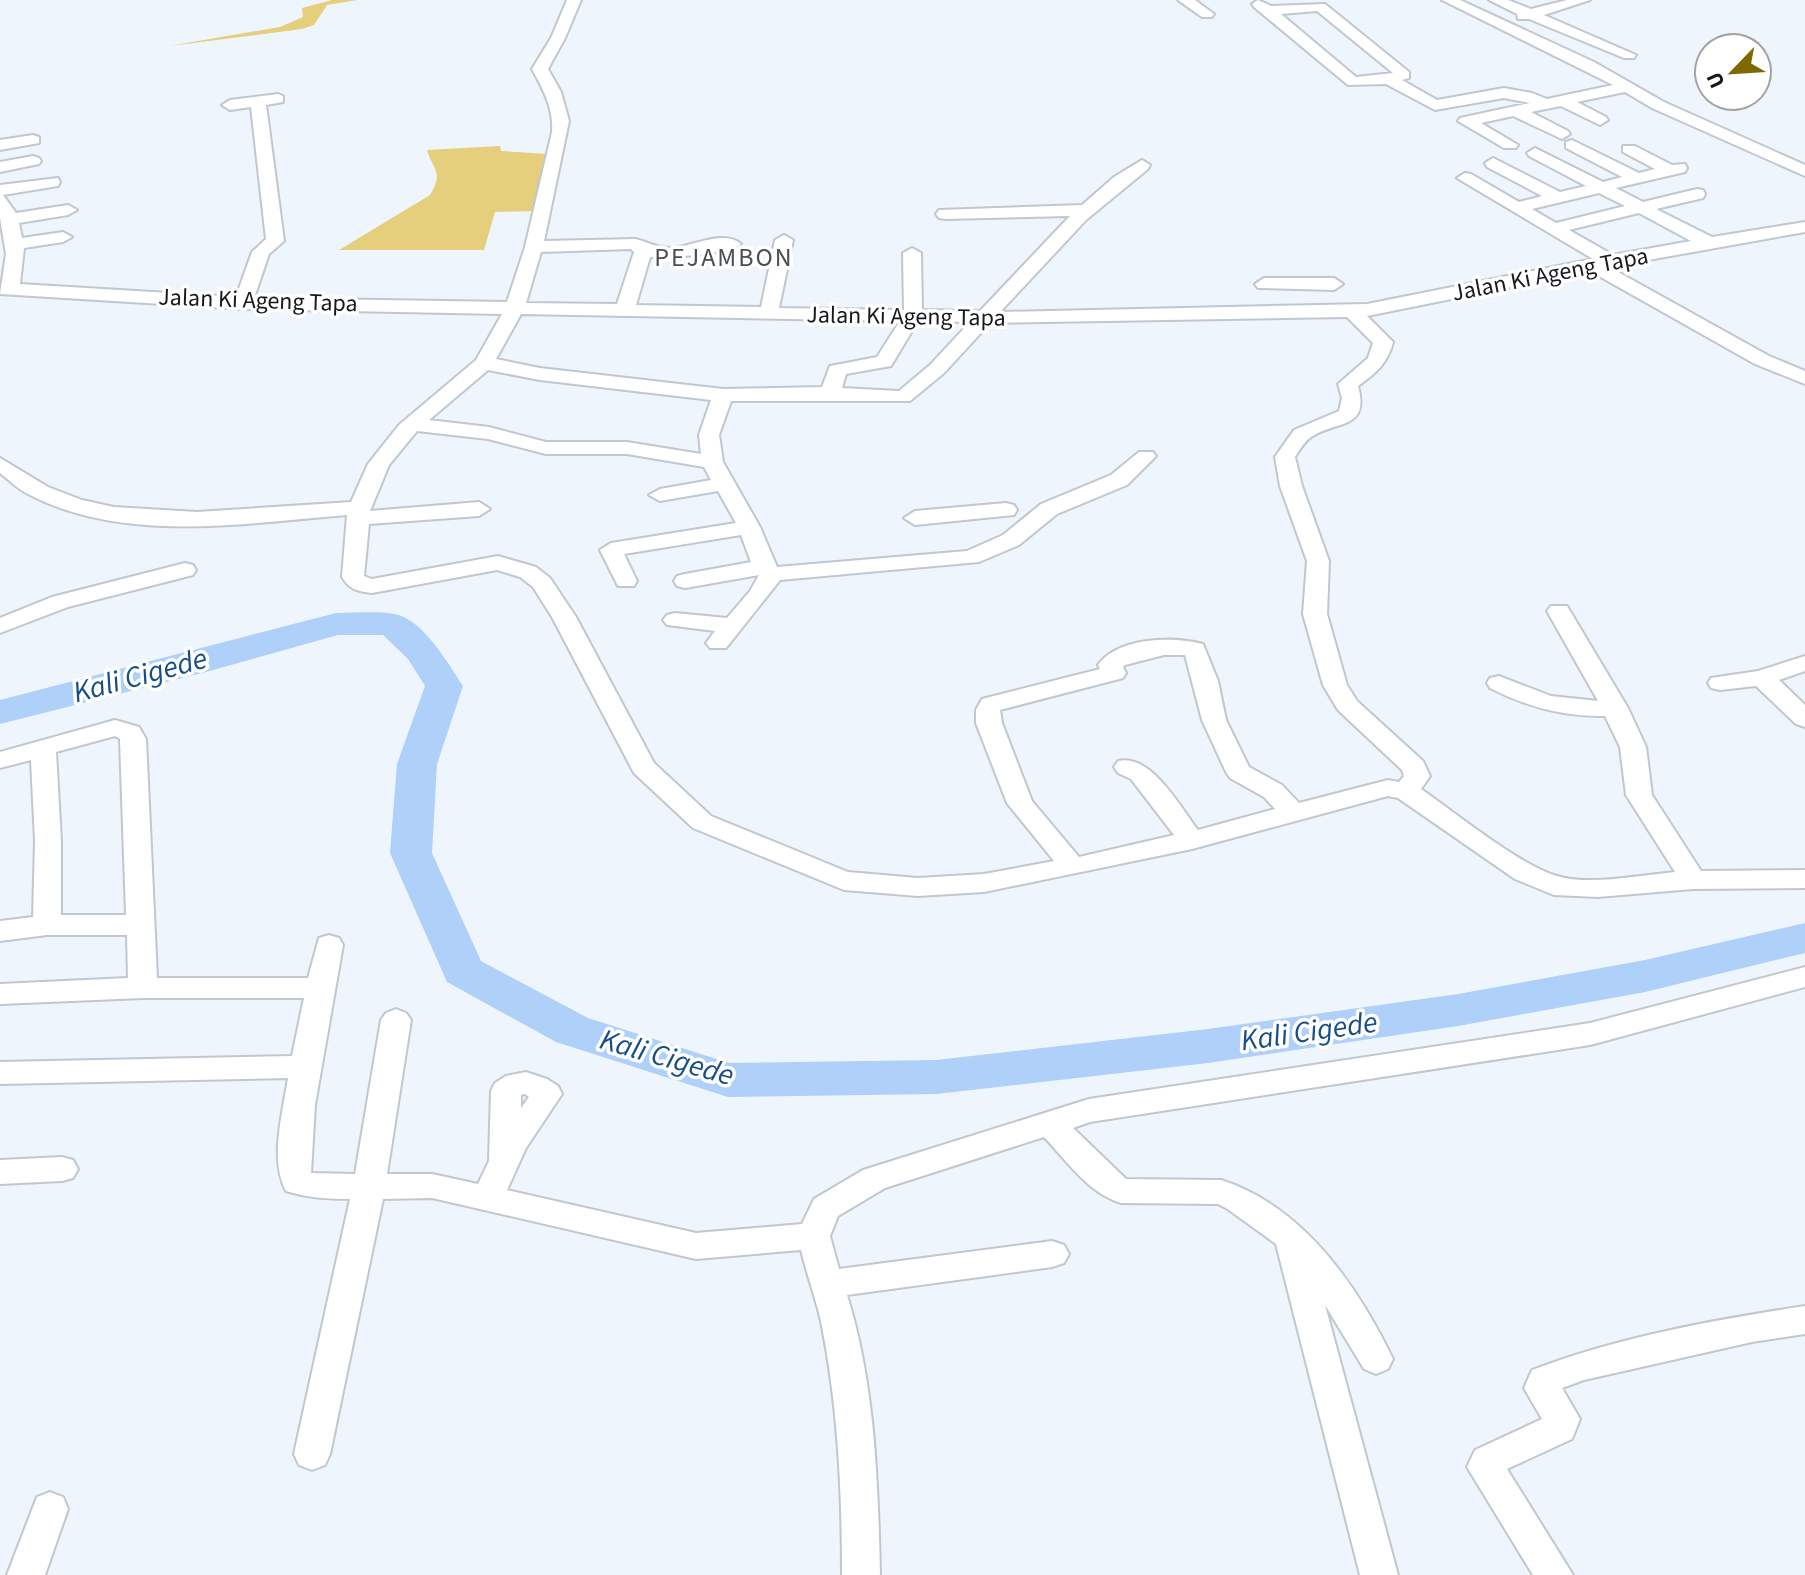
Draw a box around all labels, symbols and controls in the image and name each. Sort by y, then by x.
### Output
north arrow [1693,32,1773,112]
text: U [1698,67,1733,93]
street label: Jalan Ki Ageng Tapa [1449,238,1651,311]
district label: PEJAMBON [654,239,794,276]
street label: Jalan Ki Ageng Tapa [158,280,358,321]
street label: Jalan Ki Ageng Tapa [806,297,1006,336]
water label: Kali Cigede [68,637,212,714]
water label: Kali Cigede [1238,1001,1380,1062]
water label: Kali Cigede [595,1018,739,1097]

